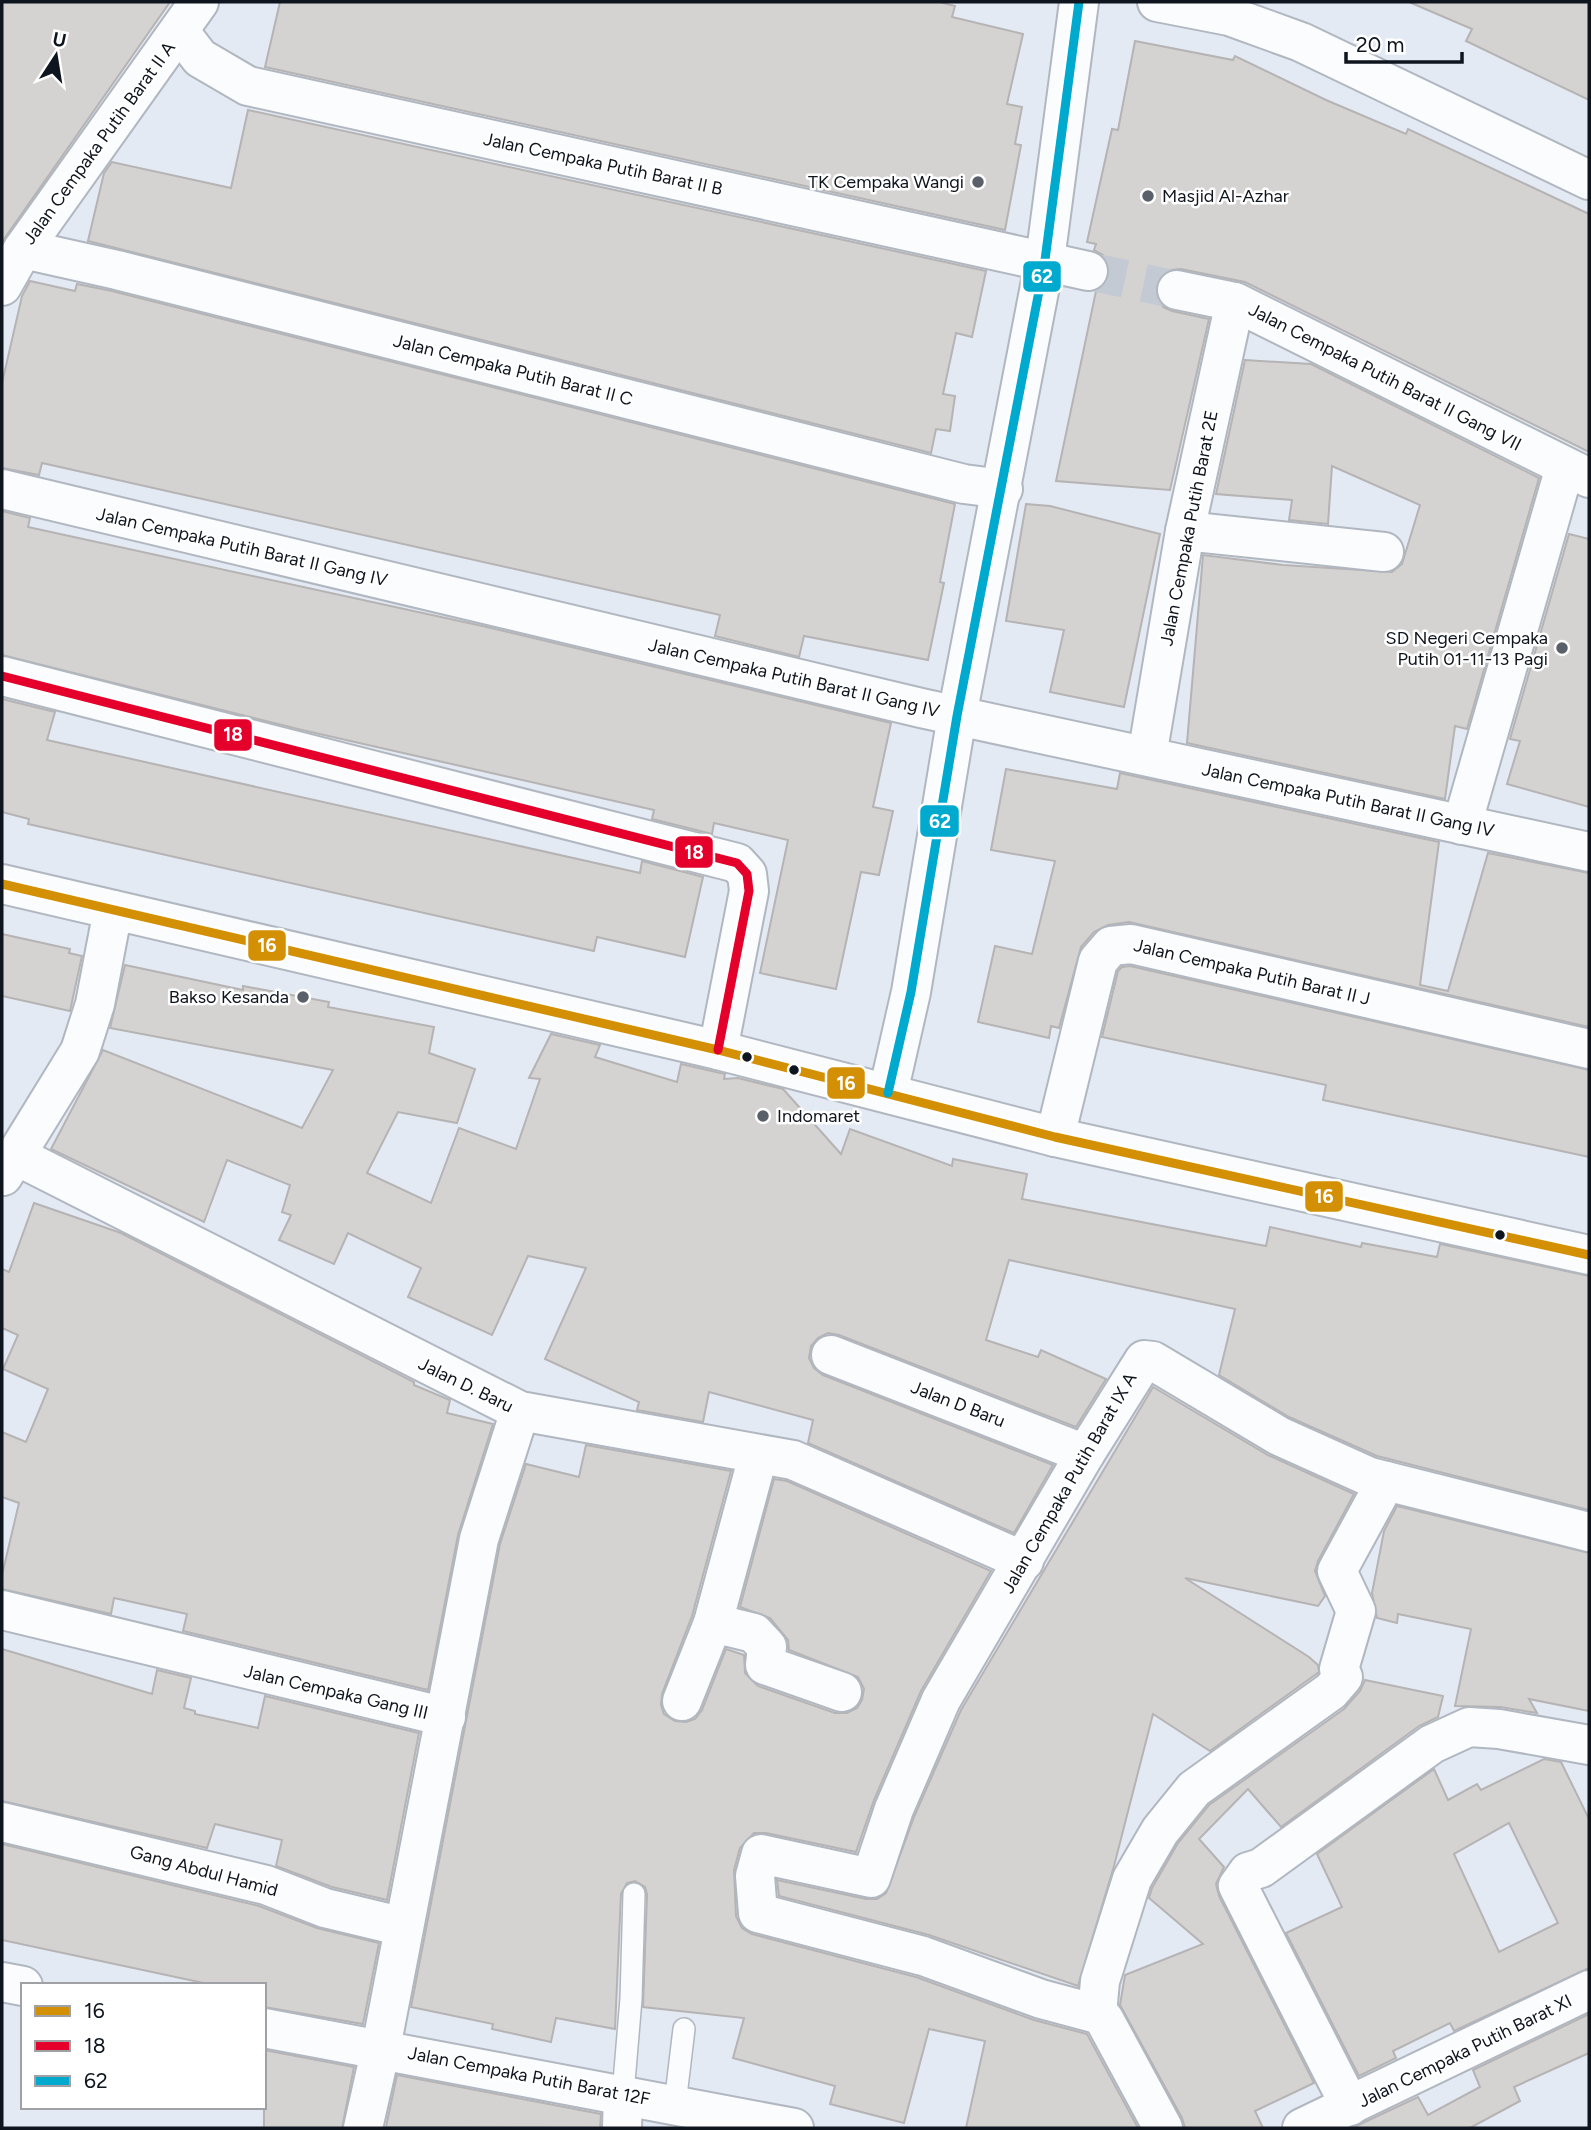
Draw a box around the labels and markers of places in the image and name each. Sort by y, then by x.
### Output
place label: TK Cempaka Wangi [808,171,964,193]
marker: TK Cempaka Wangi [970,174,986,190]
place label: Masjid Al-Azhar [1162,185,1289,207]
marker: Masjid Al-Azhar [1140,188,1156,204]
place label: SD Negeri Cempaka Putih 01-11-13 Pagi [1386,627,1548,670]
marker: SD Negeri Cempaka Putih 01-11-13 Pagi [1554,640,1570,656]
place label: Bakso Kesanda [169,986,289,1008]
marker: Bakso Kesanda [295,989,311,1005]
unlabelled marker [740,1050,754,1064]
unlabelled marker [787,1063,801,1077]
place label: Indomaret [777,1105,860,1127]
marker: Indomaret [755,1108,771,1124]
unlabelled marker [1493,1228,1507,1242]

